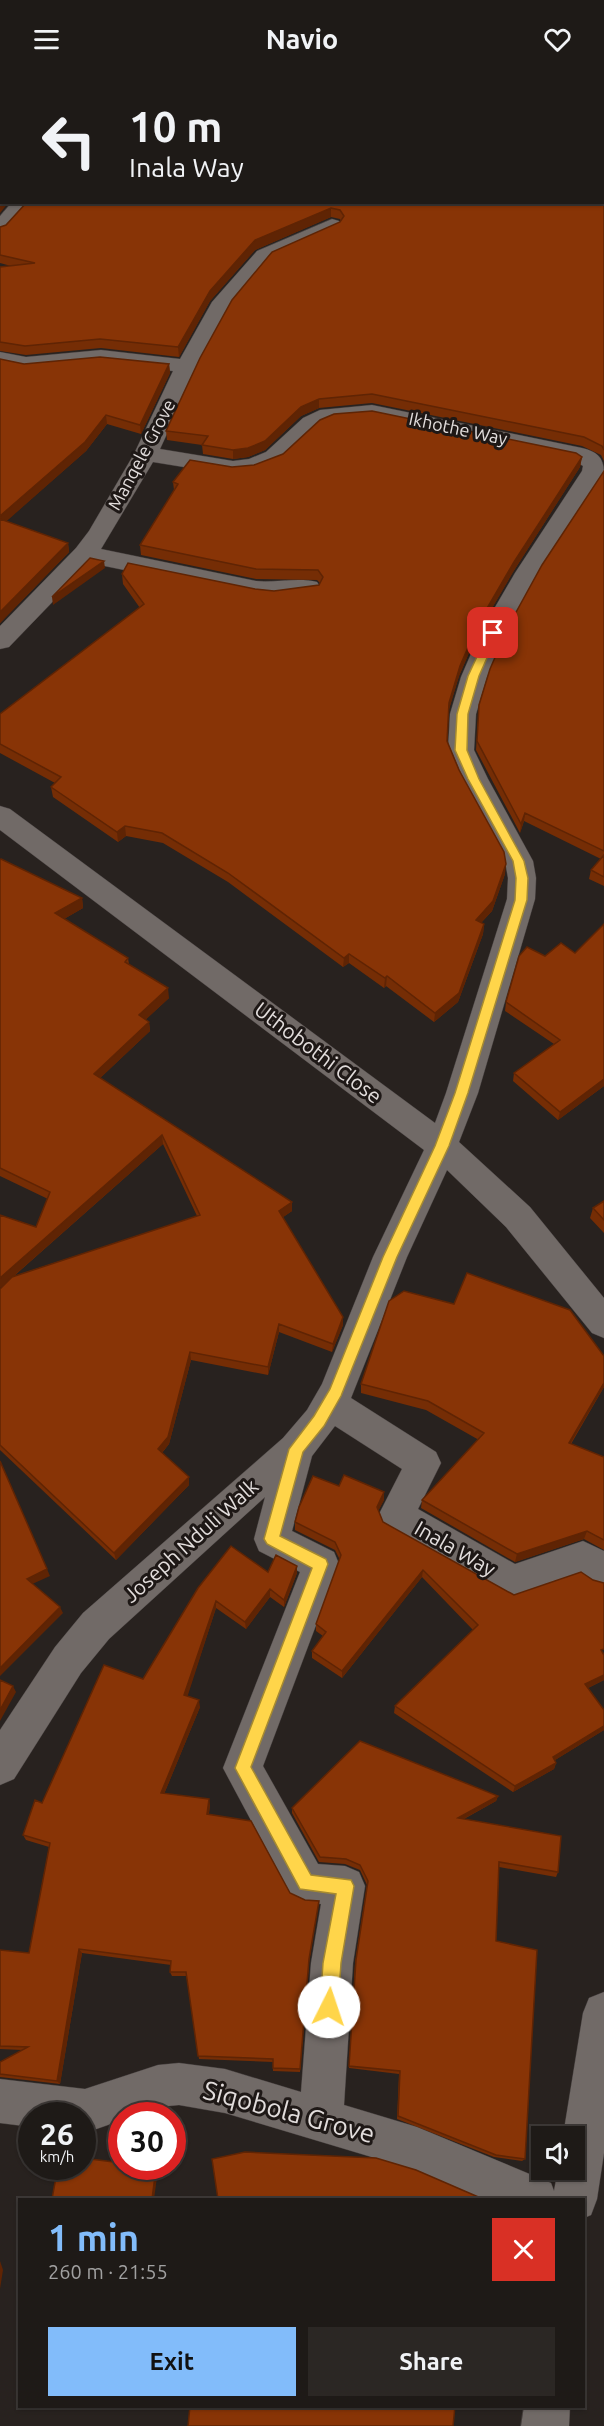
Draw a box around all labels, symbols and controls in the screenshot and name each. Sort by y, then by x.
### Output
icon: menu [30,23,63,56]
icon: heart [541,23,574,56]
text: Navio [266,24,338,54]
icon: left [30,102,108,180]
text: 10 m [129,103,223,150]
text: Inala Way [129,152,244,182]
street label: Manqele Grove [104,396,179,513]
street label: Ikhothe Way [407,408,510,448]
pin [467,607,518,658]
icon: arrive [476,616,509,649]
street label: Uthobothi Close [250,997,387,1108]
street label: Joseph Nduli Walk [118,1473,263,1607]
street label: Inala Way [411,1515,500,1581]
position arrow [297,1975,361,2039]
street label: Siqobola Grove [200,2075,378,2148]
speed limit sign: 30 [108,2102,186,2180]
text: 26 [40,2117,74,2151]
map controls [531,2126,585,2180]
button: sound [531,2126,585,2180]
text: km/h [40,2148,74,2165]
text: 1 min [48,2217,139,2258]
button: close [492,2218,555,2281]
text: 260 m · 21:55 [48,2260,168,2283]
button: Exit [48,2327,296,2396]
button: Share [308,2327,555,2396]

